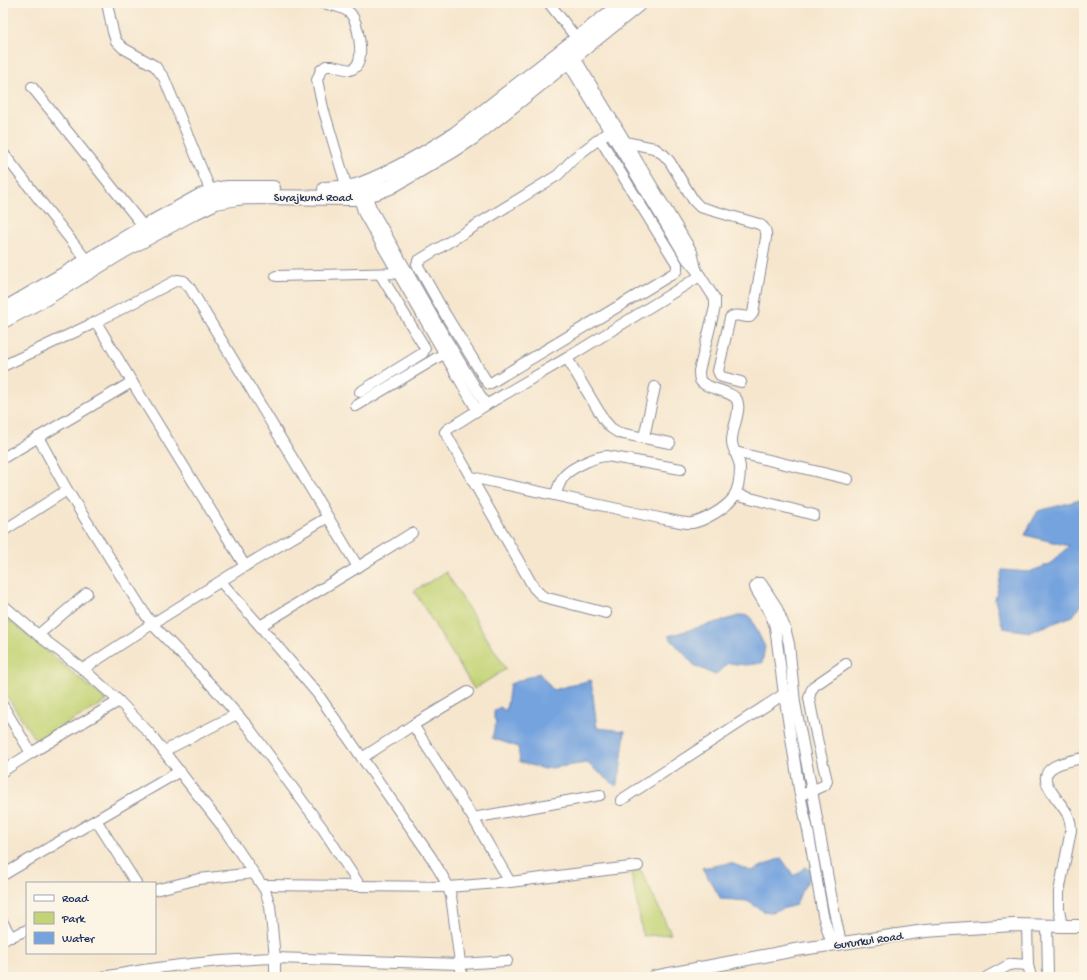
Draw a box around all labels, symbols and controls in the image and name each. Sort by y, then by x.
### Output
street label: Surajkund Road [274,192,353,206]
legend [26,882,156,954]
text: Road [62,893,89,907]
text: Park [61,913,87,927]
street label: Gururkul Road [833,930,905,954]
text: Water [62,933,96,947]

